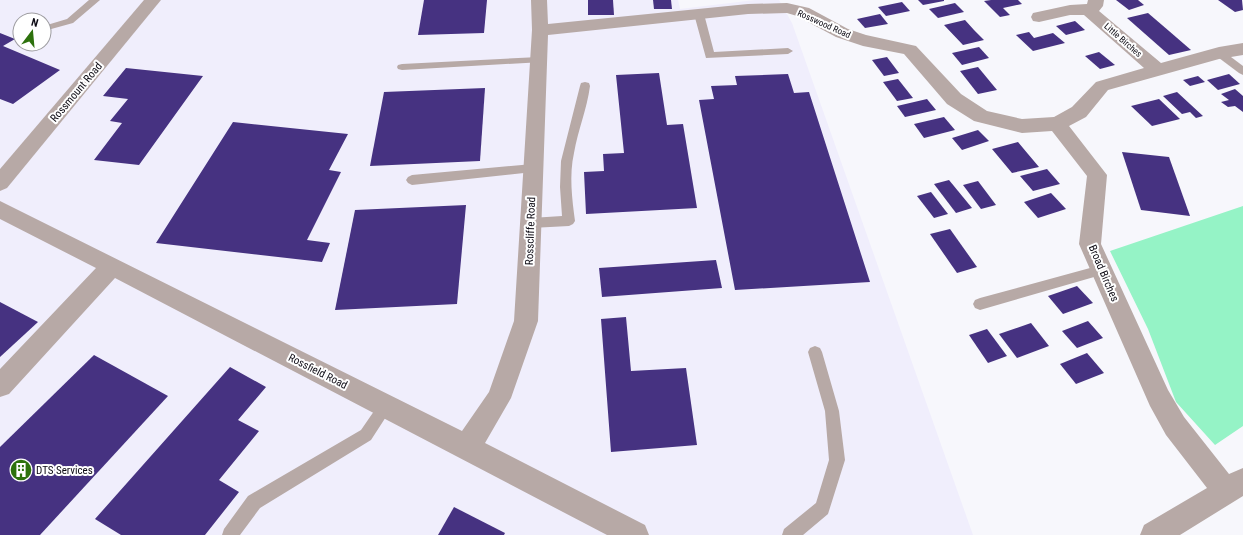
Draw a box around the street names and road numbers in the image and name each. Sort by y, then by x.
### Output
street label: Rosswood Road [796,8,852,40]
street label: Little Birches [1102,21,1144,59]
street label: Rossmount Road [48,60,105,125]
street label: Rosscliffe Road [523,197,538,265]
street label: Broad Birches [1086,243,1121,304]
street label: Rossfield Road [286,351,349,392]

